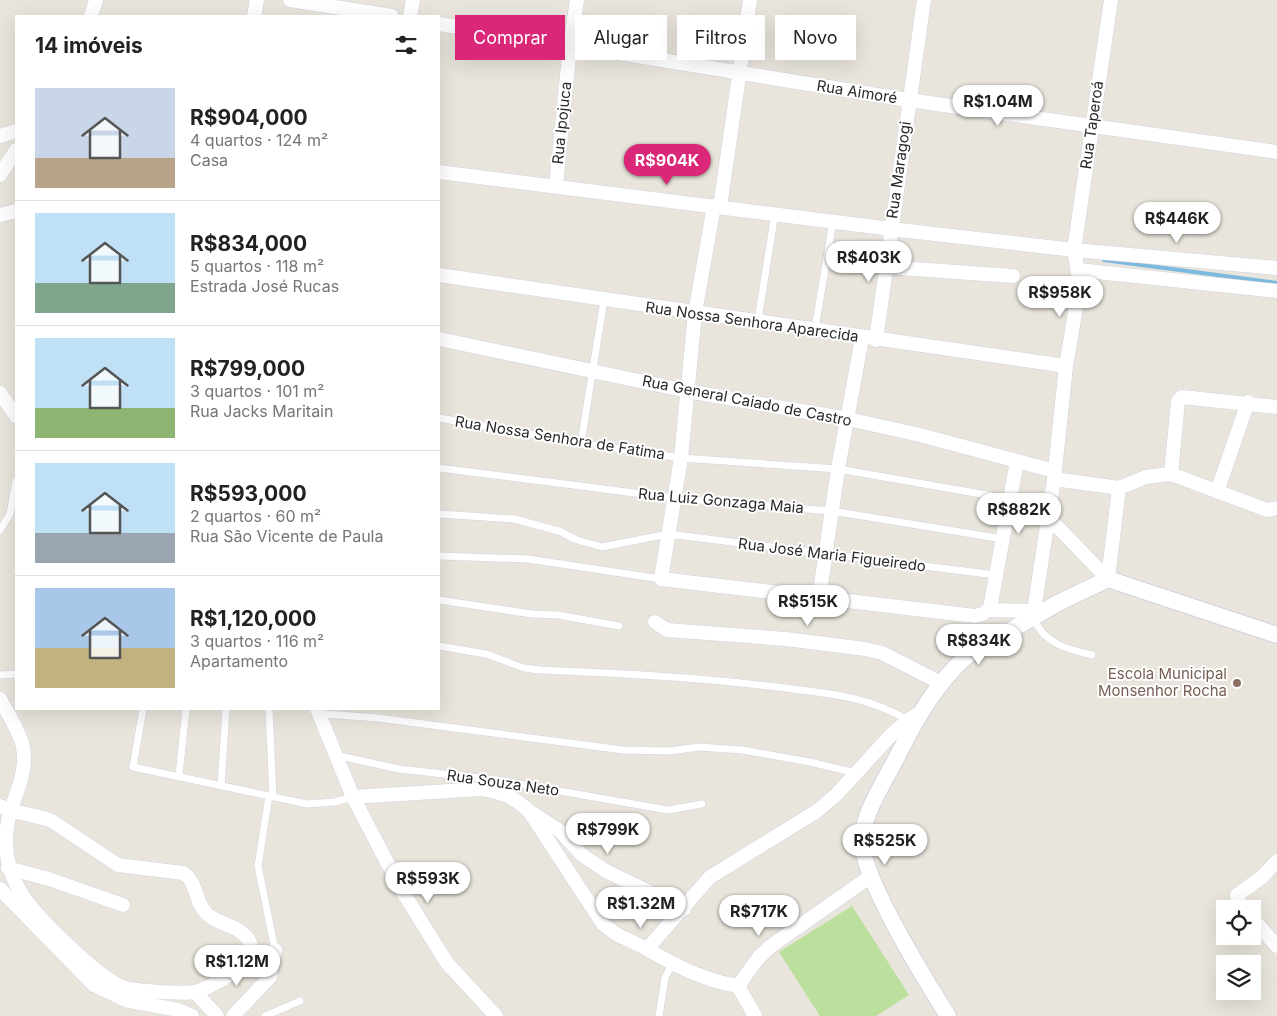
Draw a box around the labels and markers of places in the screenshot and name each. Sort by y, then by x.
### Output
pin: R$1.04M [952,84,1044,127]
pin: R$904K [626,144,708,186]
pin: R$446K [1136,202,1218,244]
pin: R$403K [828,240,910,283]
pin: R$958K [1019,276,1101,318]
pin: R$882K [978,492,1060,535]
pin: R$515K [767,584,849,627]
pin: R$834K [938,624,1020,666]
place label: Escola Municipal Monsenhor Rocha [1098,664,1227,700]
marker: Escola Municipal Monsenhor Rocha [1231,677,1243,689]
pin: R$799K [567,812,649,855]
pin: R$525K [844,824,926,866]
pin: R$593K [387,862,469,904]
pin: R$1.32M [595,886,687,929]
pin: R$717K [718,894,800,937]
pin: R$1.12M [191,944,283,987]

